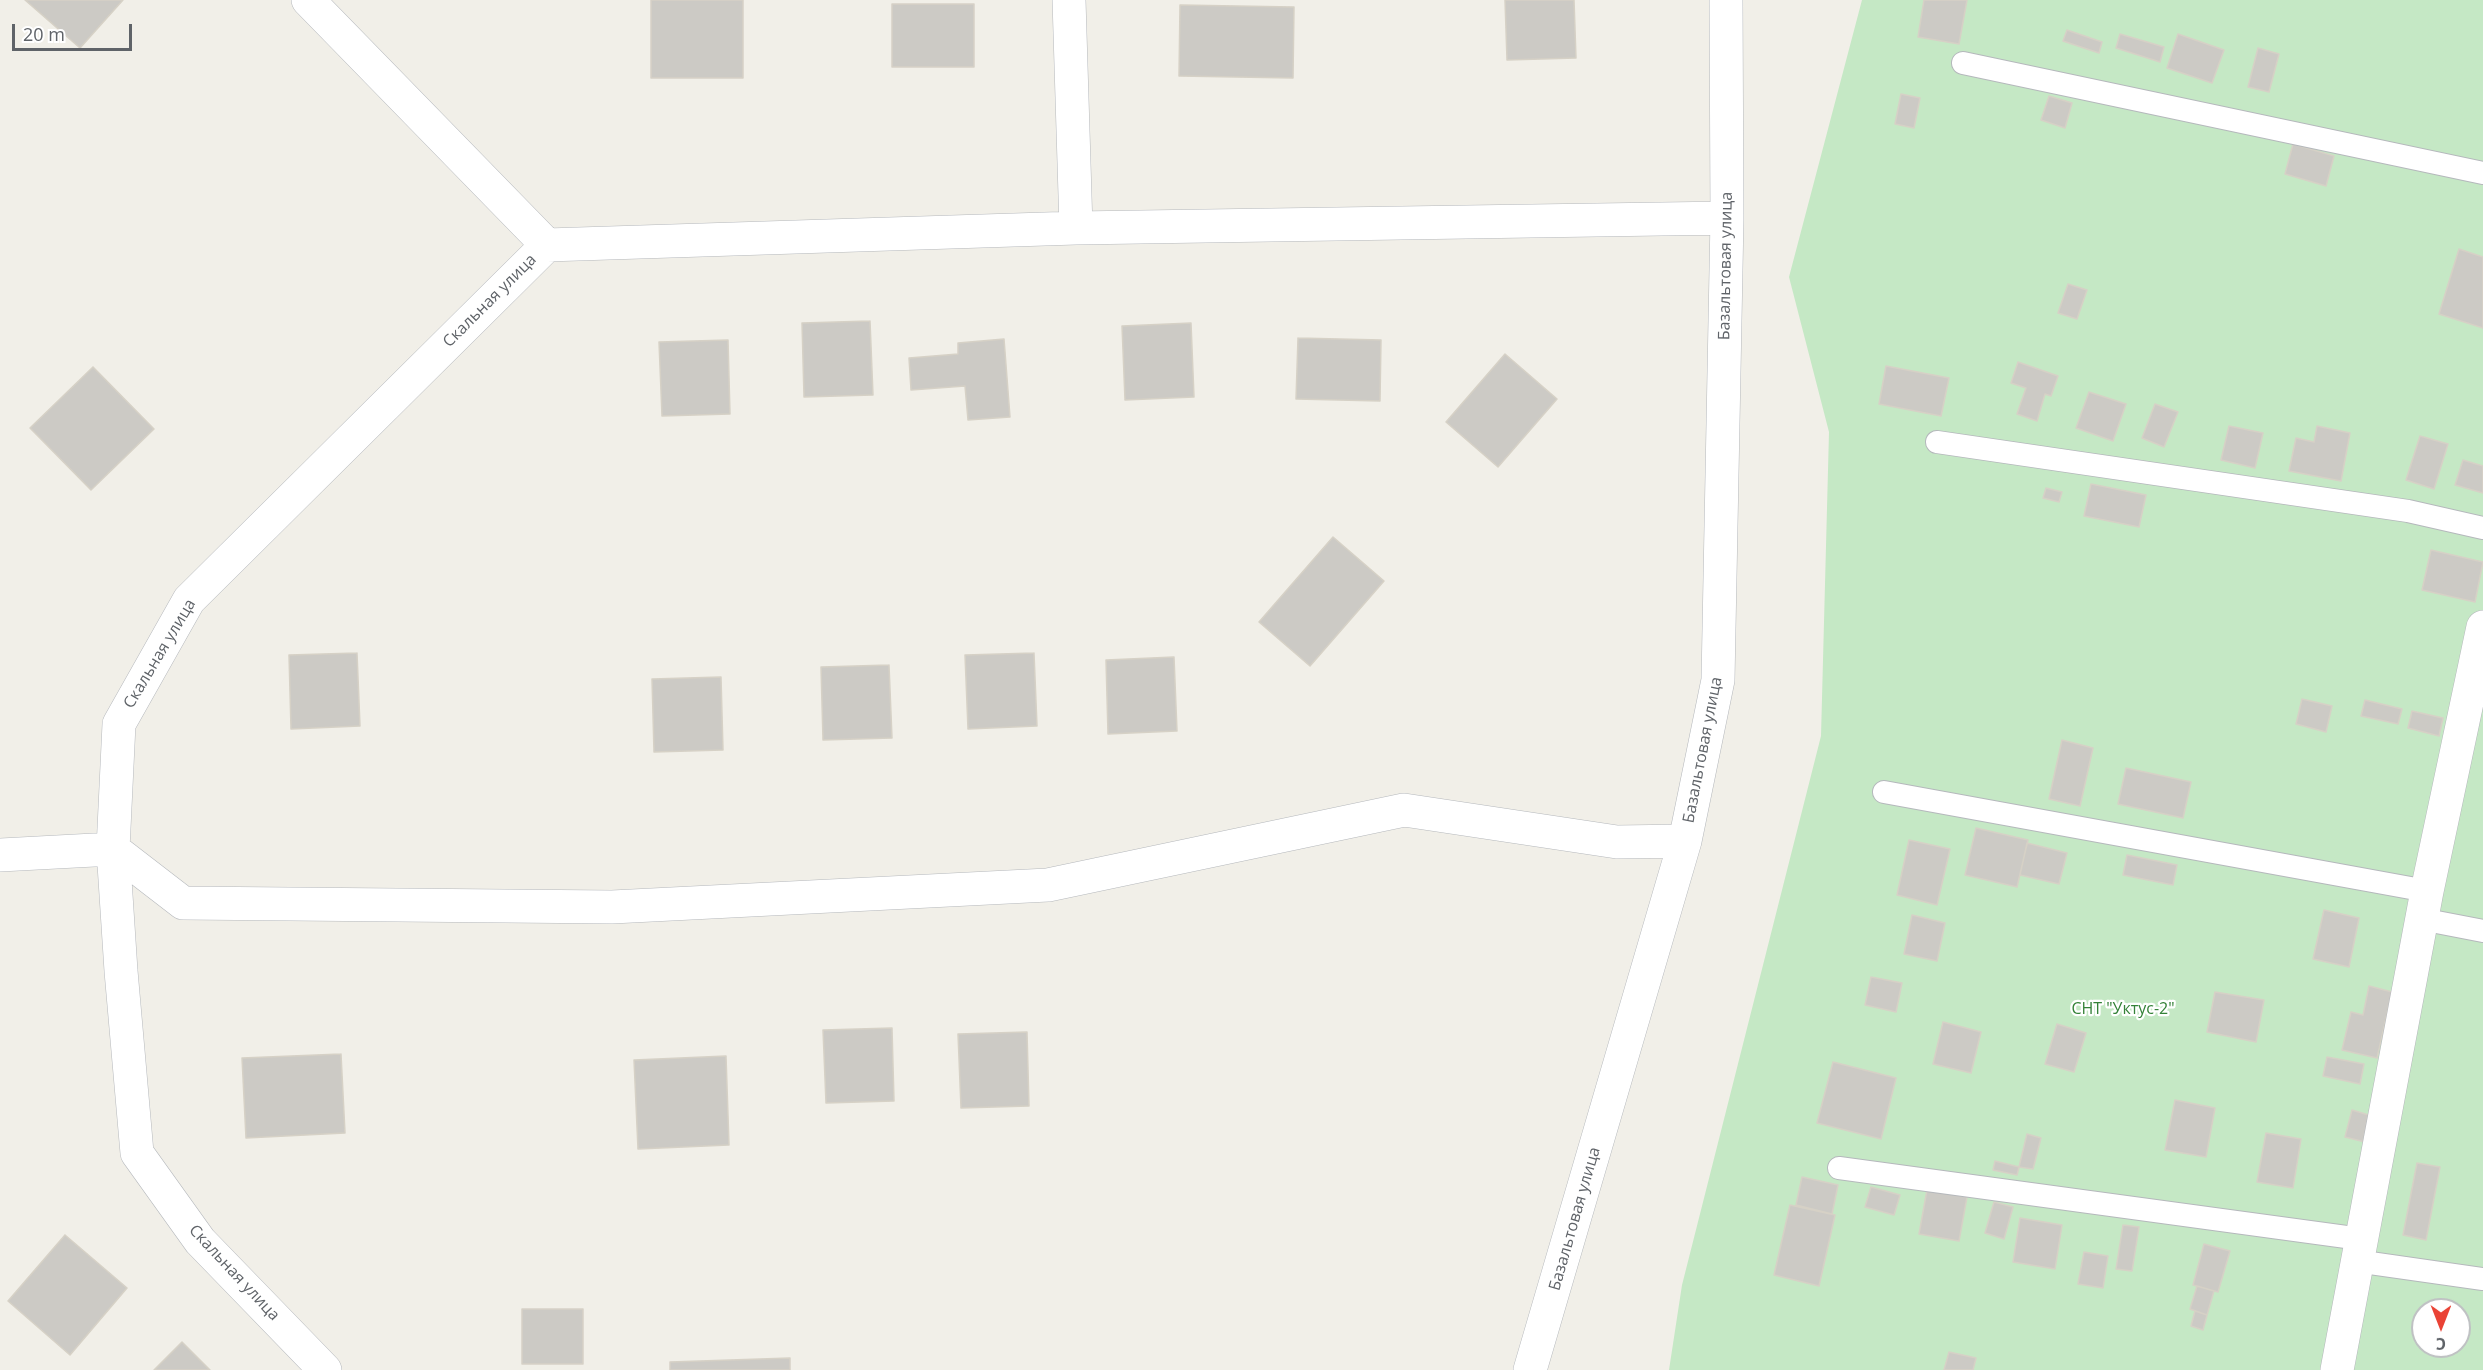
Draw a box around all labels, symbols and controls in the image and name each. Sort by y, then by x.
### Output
scale bar [15,12,135,50]
text: 20 m [23,22,65,46]
street label: Базальтовая улица [1715,192,1737,340]
street label: Скальная улица [439,250,541,352]
street label: Скальная улица [120,596,200,712]
street label: Базальтовая улица [1679,675,1727,825]
park label: СНТ "Уктус-2" [2071,999,2175,1019]
street label: Базальтовая улица [1545,1145,1605,1293]
street label: Скальная улица [185,1221,283,1325]
north arrow [2411,1298,2471,1358]
text: С [2436,1333,2446,1355]

